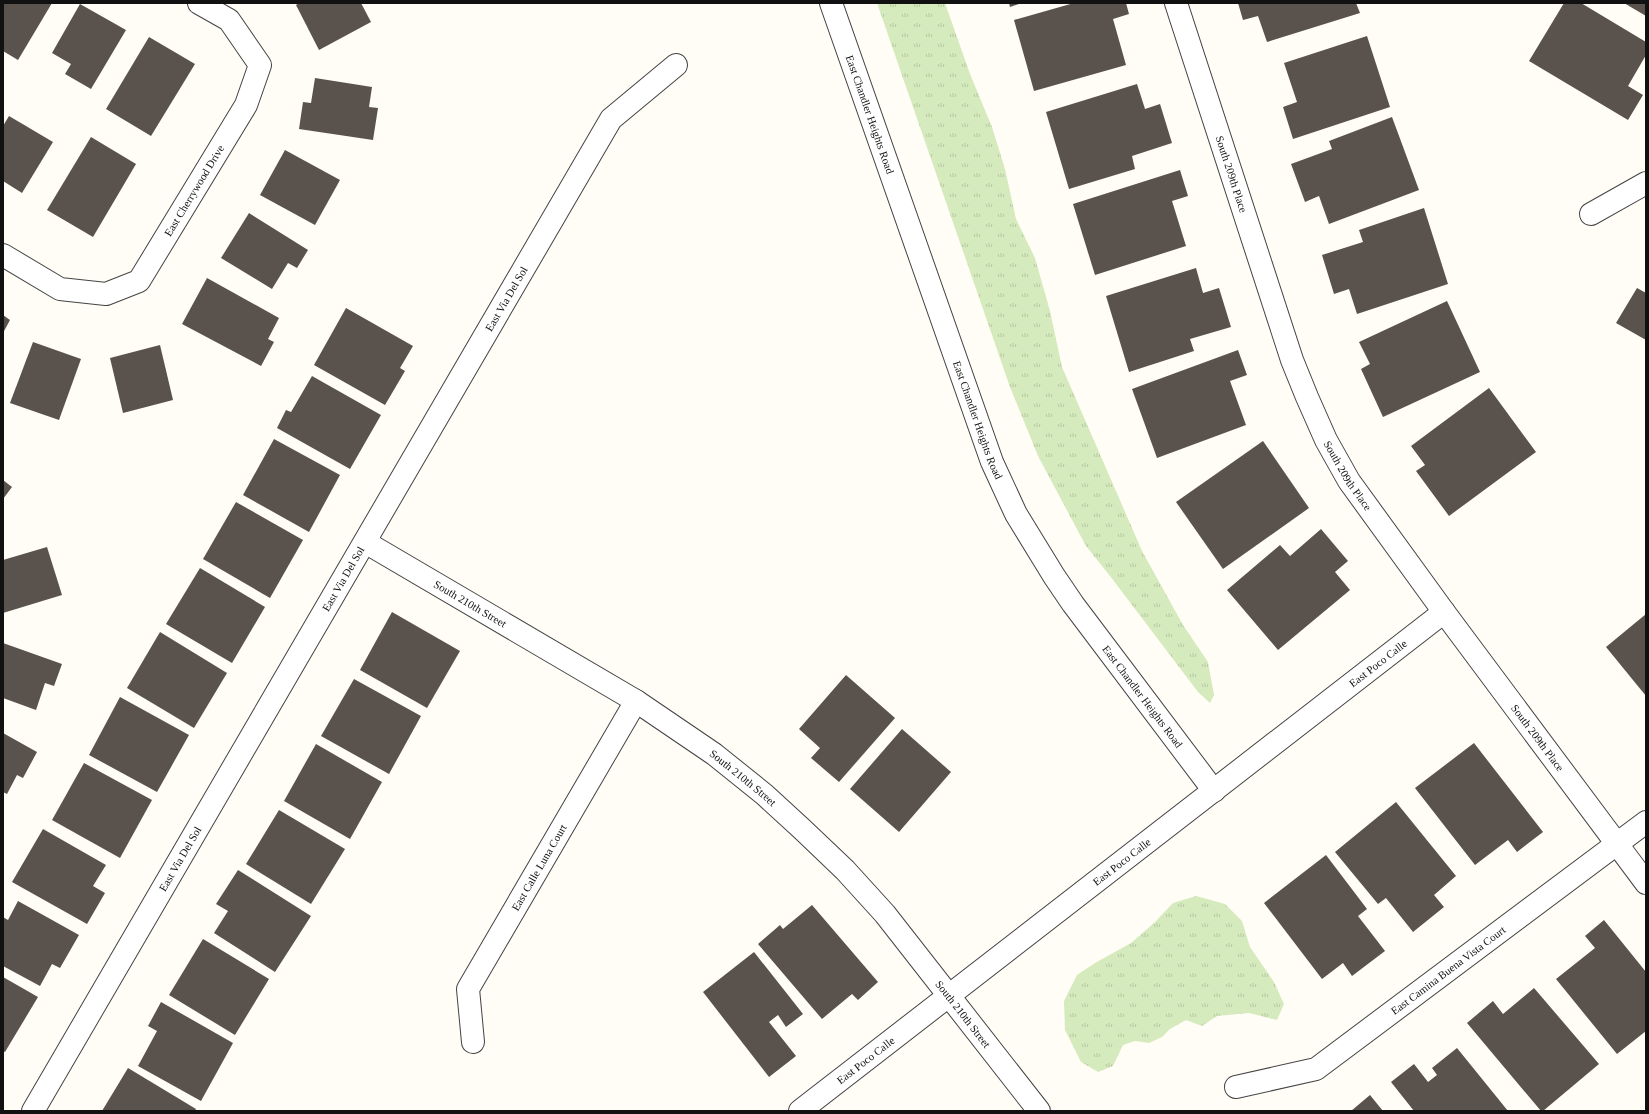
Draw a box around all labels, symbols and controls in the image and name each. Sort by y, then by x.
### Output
street label: East Chandler Heights Road [844,53,897,176]
street label: South 209th Place [1214,134,1250,214]
street label: East Cherrywood Drive [162,143,226,238]
street label: East Via Del Sol [483,264,530,333]
street label: East Chandler Heights Road [951,359,1005,481]
street label: South 209th Place [1322,438,1374,513]
street label: East Via Del Sol [320,544,367,613]
street label: South 210th Street [432,578,509,630]
street label: East Poco Calle [1347,637,1409,689]
street label: East Chandler Heights Road [1100,643,1185,750]
street label: South 209th Place [1509,702,1567,774]
street label: South 210th Street [708,747,779,808]
street label: East Calle Luna Court [509,822,569,913]
street label: East Via Del Sol [156,824,204,893]
street label: East Poco Calle [1090,836,1153,888]
street label: East Camina Buena Vista Court [1389,923,1508,1017]
street label: South 210th Street [933,978,993,1050]
street label: East Poco Calle [834,1034,897,1086]

